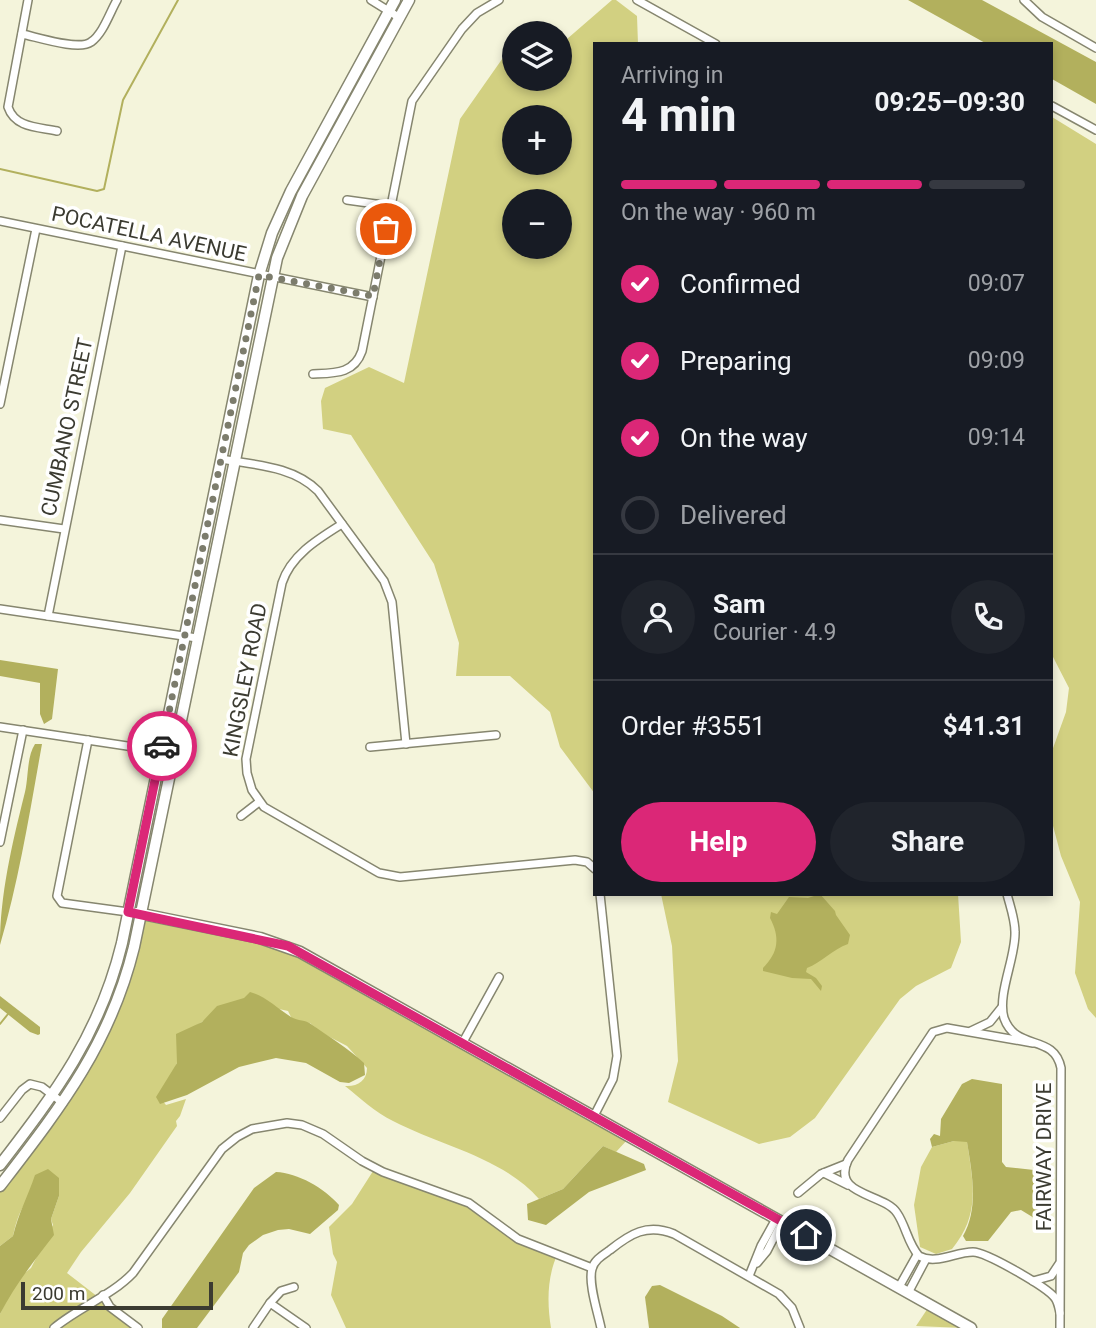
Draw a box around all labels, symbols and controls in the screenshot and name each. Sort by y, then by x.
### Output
map controls [502,21,572,259]
button: layers [502,21,572,91]
text: Arriving in [621,62,724,89]
text: 09:25–09:30 [875,87,1025,117]
text: 4 min [621,88,737,142]
button: + [502,105,572,175]
button: − [502,189,572,259]
pin [356,199,416,259]
text: On the way · 960 m [621,199,816,226]
street label: POCATELLA AVENUE [49,202,249,266]
icon: bag [367,210,405,248]
icon: check [621,265,659,303]
text: Confirmed [680,269,801,299]
text: 09:07 [968,270,1025,297]
street label: CUMBANO STREET [36,335,98,518]
icon: check [621,342,659,380]
text: Preparing [680,346,792,376]
text: 09:09 [968,347,1025,374]
icon: check [621,419,659,457]
text: On the way [680,423,808,453]
text: 09:14 [968,424,1025,451]
text: Delivered [680,500,787,530]
button: person [621,580,695,654]
button: phone [951,580,1025,654]
text: Sam [713,589,765,619]
street label: KINGSLEY ROAD [218,601,272,759]
text: Courier · 4.9 [713,619,836,646]
courier [127,711,197,781]
text: Order #3551 [621,711,766,741]
text: $41.31 [943,711,1025,741]
icon: car [143,727,181,765]
button: Help [621,802,816,882]
button: Share [830,802,1025,882]
street label: FAIRWAY DRIVE [1032,1083,1056,1231]
pin [776,1205,836,1265]
icon: home [787,1216,825,1254]
scale bar [21,1279,214,1311]
text: 200 m [32,1282,85,1305]

